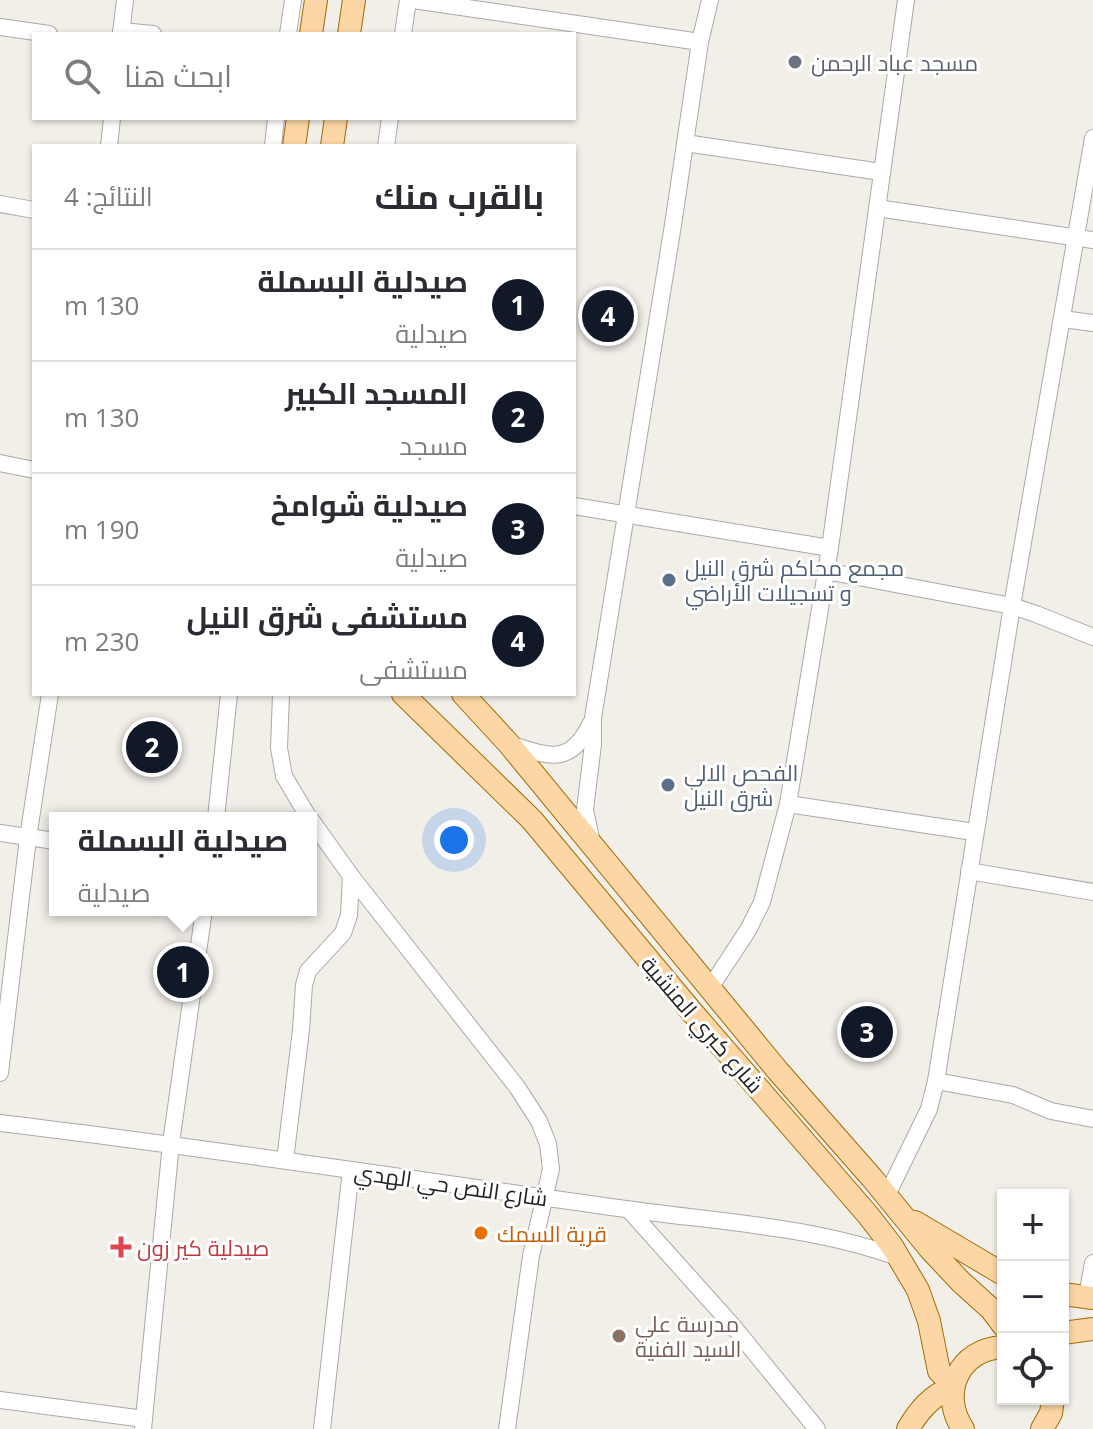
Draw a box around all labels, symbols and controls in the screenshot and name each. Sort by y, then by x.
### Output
search box [32,32,576,120]
place label: مسجد عباد الرحمن [811,47,978,77]
marker: مسجد عباد الرحمن [786,53,804,71]
icon: search [60,54,104,98]
text: ابحث هنا [124,55,232,96]
text: بالقرب منك [375,173,544,219]
text: النتائج: 4 [64,178,153,214]
text: صيدلية البسملة [258,260,468,301]
pin: 4 [582,286,634,346]
text: 130 m [64,287,139,323]
text: 1 [511,287,525,323]
text: صيدلية [395,315,468,351]
text: المسجد الكبير [285,372,468,413]
text: 130 m [64,399,139,435]
text: 2 [511,399,525,435]
text: مسجد [399,427,468,463]
text: صيدلية شوامخ [270,484,468,525]
text: 190 m [64,511,139,547]
text: 3 [511,511,525,547]
text: صيدلية [395,539,468,575]
place label: مجمع محاكم شرق النيل و تسجيلات الأراضي [685,552,904,610]
marker: مجمع محاكم شرق النيل و تسجيلات الأراضي [660,571,678,589]
text: مستشفى شرق النيل [186,596,468,637]
text: 230 m [64,623,139,659]
text: 4 [511,623,525,659]
text: مستشفى [359,651,468,687]
pin: 2 [126,717,178,777]
place label: الفحص الالي شرق النيل [684,757,798,812]
marker: الفحص الالي شرق النيل [659,776,677,794]
popup [49,812,317,916]
text: صيدلية البسملة [78,819,288,860]
your location [434,820,474,860]
text: صيدلية [78,874,150,910]
pin: 1 [157,942,209,1002]
street label: شارع كبري المنشية [633,949,771,1101]
pin: 3 [841,1002,893,1062]
street label: شارع النص حي الهدي [352,1156,550,1215]
map controls [997,1189,1069,1405]
button: + [997,1189,1069,1261]
place label: قرية السمك [497,1218,607,1248]
marker: قرية السمك [472,1224,490,1242]
place label: صيدلية كير زون [137,1232,269,1262]
marker: صيدلية كير زون [112,1238,130,1256]
button: − [997,1261,1069,1333]
place label: مدرسة علي السيد الفنية [635,1308,742,1363]
marker: مدرسة علي السيد الفنية [610,1327,628,1345]
button: locate [997,1333,1069,1405]

